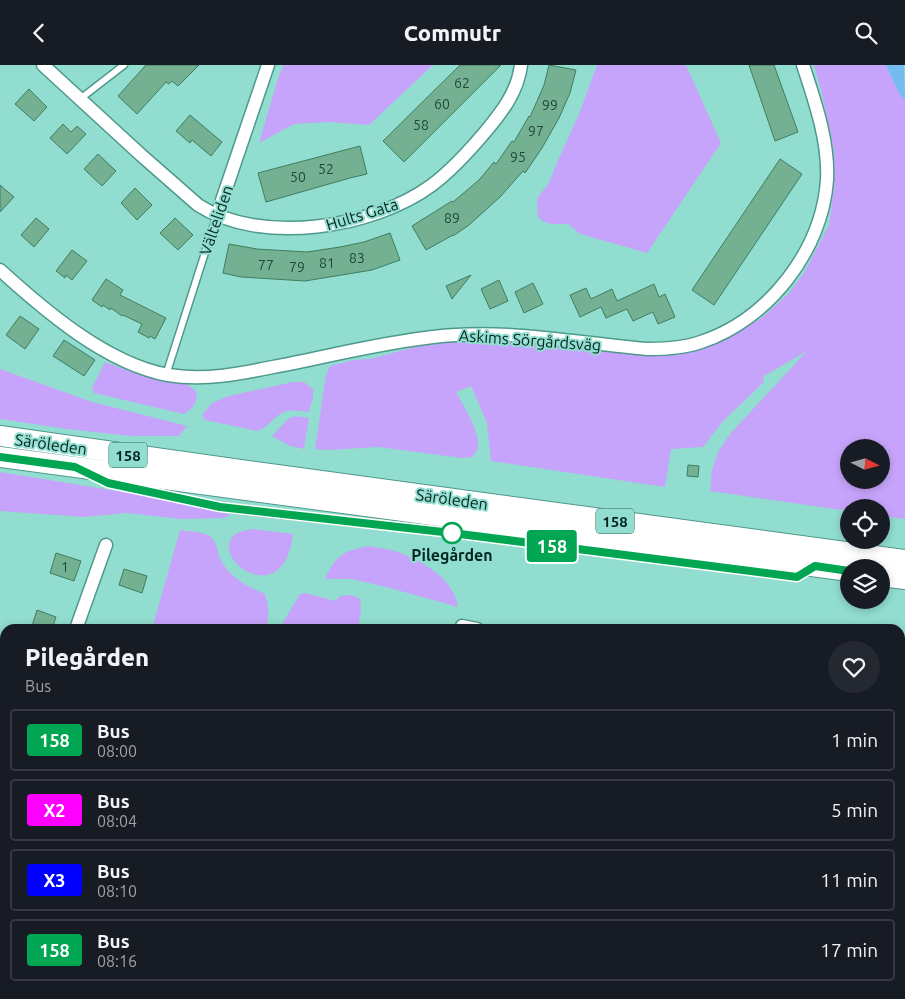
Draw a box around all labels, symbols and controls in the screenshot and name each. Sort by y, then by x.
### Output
icon: back [25,19,53,47]
icon: search [852,19,880,47]
text: Commutr [404,20,501,45]
house number: 62 [454,75,470,91]
house number: 60 [434,96,450,112]
house number: 99 [542,97,558,113]
house number: 58 [413,117,429,133]
house number: 97 [528,123,544,139]
house number: 95 [510,149,526,165]
house number: 52 [318,161,334,177]
house number: 50 [290,169,306,185]
street label: Välteliden [196,183,236,257]
street label: Hults Gata [324,194,400,234]
house number: 89 [444,210,460,226]
house number: 83 [349,250,365,266]
house number: 81 [319,255,335,271]
house number: 77 [258,257,274,273]
house number: 79 [289,259,305,275]
street label: Askims Sörgårdsväg [458,326,602,354]
street label: Säröleden [14,430,88,458]
north arrow [840,439,890,489]
map controls [840,439,890,609]
road number: 158 [109,443,147,467]
street label: Säröleden [415,485,489,513]
button: locate [840,499,890,549]
road number: 158 [596,509,634,533]
marker: Pilegården [441,522,463,544]
line badge: 158 [523,530,581,562]
text: 158 [537,536,567,556]
place label: Pilegården [411,546,493,564]
house number: 1 [61,559,69,575]
button: layers [840,559,890,609]
button: heart [828,641,880,693]
text: Pilegården [25,644,149,671]
text: Bus [25,677,51,695]
text: Bus [97,720,130,742]
text: 1 min [831,729,878,751]
text: 158 [39,730,70,750]
text: 08:00 [97,742,137,760]
text: Bus [97,790,130,812]
text: 5 min [831,799,878,821]
text: X2 [43,800,66,820]
text: 08:04 [97,812,137,830]
text: Bus [97,860,130,882]
text: 11 min [820,869,878,891]
text: X3 [43,870,66,890]
text: 08:10 [97,882,137,900]
text: Bus [97,930,130,952]
text: 17 min [820,939,878,961]
text: 158 [39,940,70,960]
text: 08:16 [97,952,137,970]

